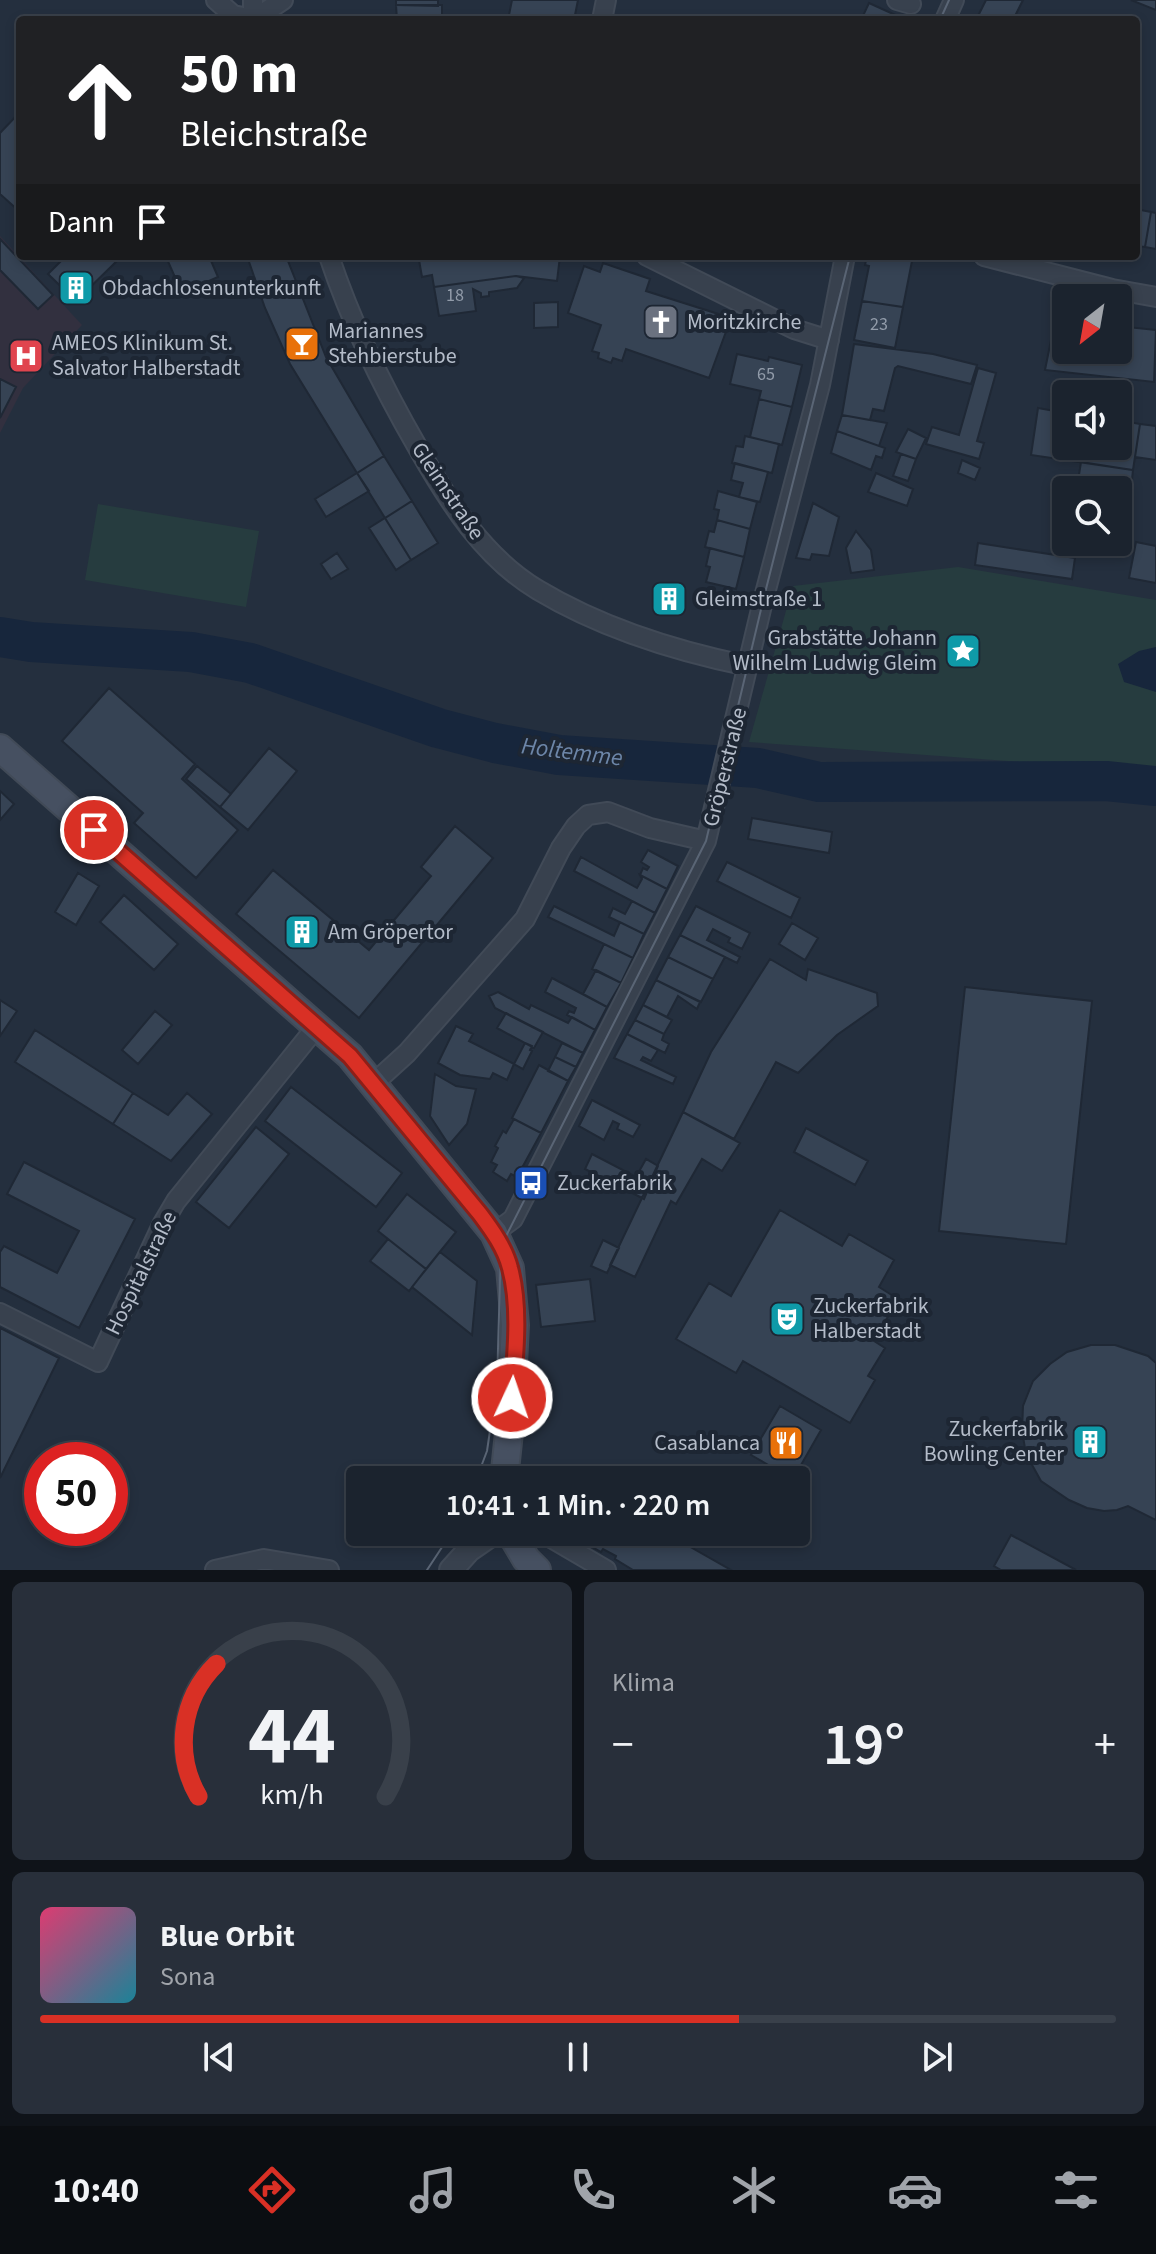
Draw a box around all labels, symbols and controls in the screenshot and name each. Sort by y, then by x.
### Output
text: 50 m [180,35,298,114]
icon: ahead [48,48,152,152]
text: Bleichstraße [180,109,368,160]
icon: arrive [130,200,174,244]
text: Dann [48,201,114,244]
building icon: Obdachlosenunterkunft [57,269,95,307]
place label: Obdachlosenunterkunft [102,272,321,304]
house number: 18 [446,283,464,308]
north arrow [1052,284,1132,364]
map controls [1052,284,1132,556]
church icon: Moritzkirche [642,303,680,341]
place label: Moritzkirche [687,306,801,338]
house number: 23 [870,312,888,337]
place label: Mariannes Stehbierstube [328,315,457,372]
bar icon: Mariannes Stehbierstube [283,325,321,363]
place label: AMEOS Klinikum St. Salvator Halberstadt [52,327,241,384]
hospital icon: AMEOS Klinikum St. Salvator Halberstadt [7,337,45,375]
house number: 65 [757,362,775,387]
button: sound [1052,380,1132,460]
street label: Gleimstraße [403,436,493,546]
button: search [1052,476,1132,556]
building icon: Gleimstraße 1 [650,580,688,618]
place label: Gleimstraße 1 [695,583,822,615]
place label: Grabstätte Johann Wilhelm Ludwig Gleim [732,622,937,679]
place icon: Grabstätte Johann Wilhelm Ludwig Gleim [944,632,982,670]
street label: Gröperstraße [695,704,755,830]
water label: Holtemme [519,728,625,776]
pin [60,796,128,864]
icon: arrive [72,808,116,852]
building icon: Am Gröpertor [283,913,321,951]
place label: Am Gröpertor [328,916,453,948]
bus stop icon: Zuckerfabrik [512,1164,550,1202]
place label: Zuckerfabrik [557,1167,673,1199]
street label: Hospitalstraße [97,1205,185,1341]
place label: Zuckerfabrik Halberstadt [813,1290,929,1347]
theatre icon: Zuckerfabrik Halberstadt [768,1300,806,1338]
position arrow [470,1356,554,1440]
place label: Zuckerfabrik Bowling Center [924,1413,1064,1470]
building icon: Zuckerfabrik Bowling Center [1071,1423,1109,1461]
restaurant icon: Casablanca [767,1424,805,1462]
place label: Casablanca [654,1427,760,1459]
speed limit sign: 50 [24,1442,128,1546]
text: 10:41 · 1 Min. · 220 m [446,1484,710,1527]
text: Klima [612,1664,675,1701]
text: 44 [248,1678,336,1796]
text: 19° [823,1703,905,1788]
text: − [612,1714,634,1777]
text: + [1094,1714,1116,1777]
text: km/h [260,1775,324,1815]
text: Blue Orbit [160,1915,295,1958]
text: Sona [160,1958,215,1995]
icon: previous [197,2035,241,2079]
icon: pause [556,2035,600,2079]
icon: next [915,2035,959,2079]
icon: directions [244,2162,300,2218]
icon: music [405,2162,461,2218]
icon: phone [565,2162,621,2218]
icon: climate [726,2162,782,2218]
icon: car [887,2162,943,2218]
icon: filters [1048,2162,1104,2218]
text: 10:40 [52,2165,139,2216]

